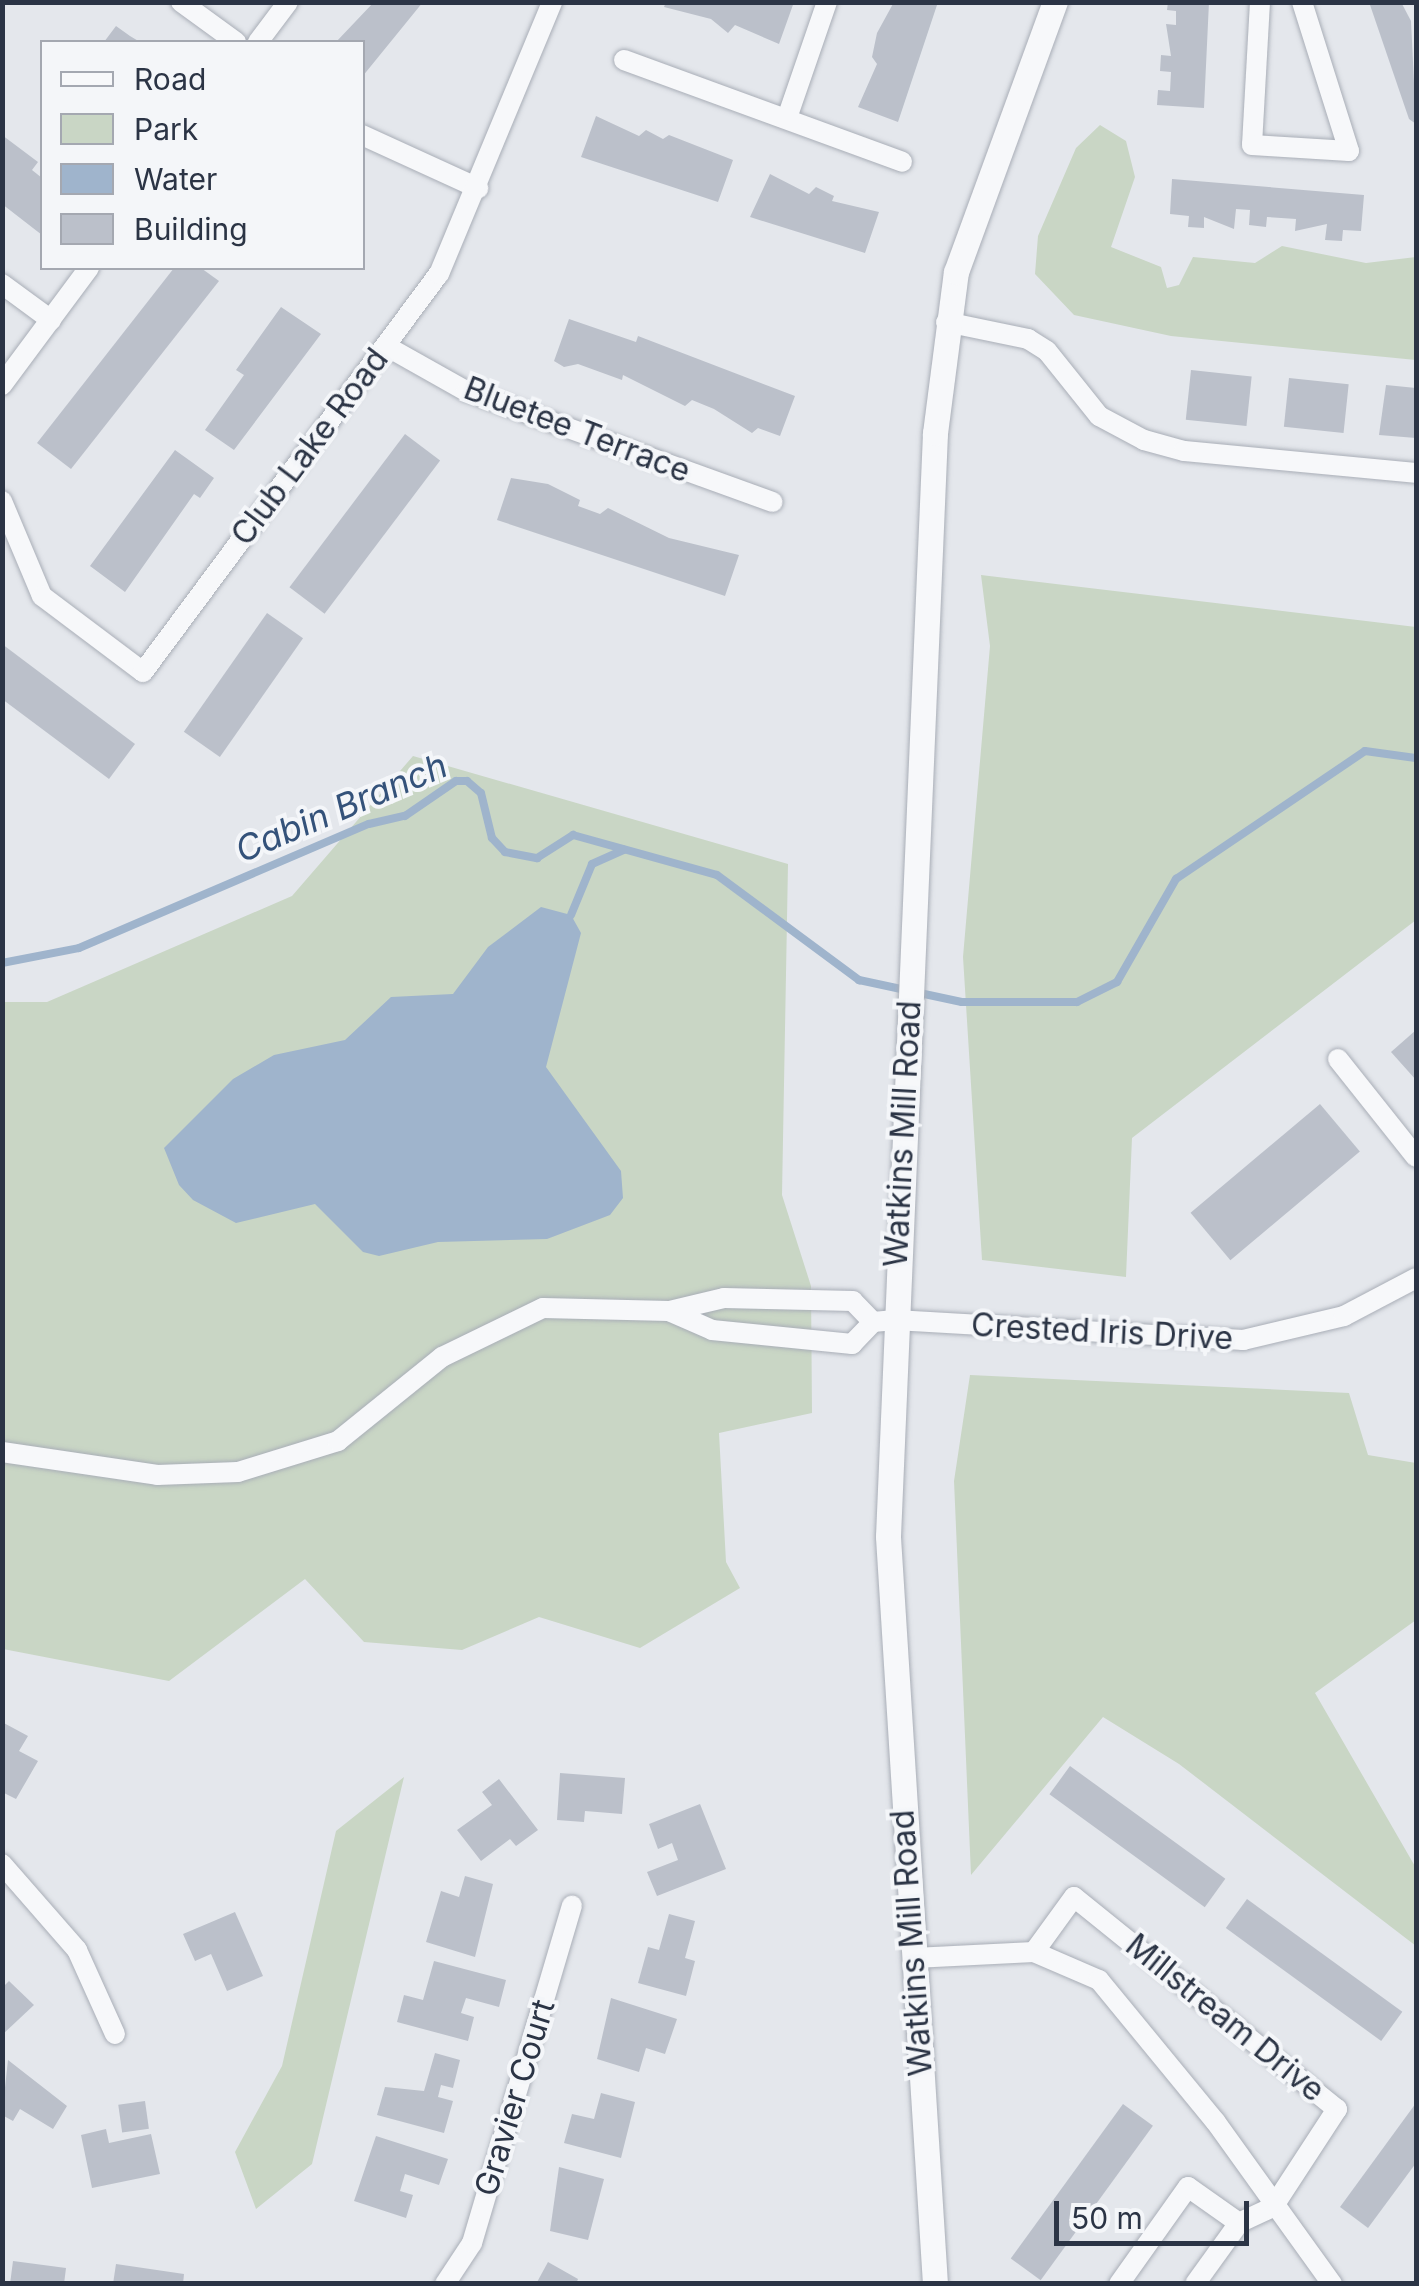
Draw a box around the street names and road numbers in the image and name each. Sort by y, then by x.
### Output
street label: Club Lake Road [224,341,396,553]
street label: Bluetee Terrace [459,369,695,491]
street label: Watkins Mill Road [877,1000,929,1268]
street label: Crested Iris Drive [970,1306,1234,1358]
street label: Watkins Mill Road [884,1809,940,2077]
street label: Millstream Drive [1118,1926,1332,2110]
street label: Gravier Court [467,1995,563,2201]

